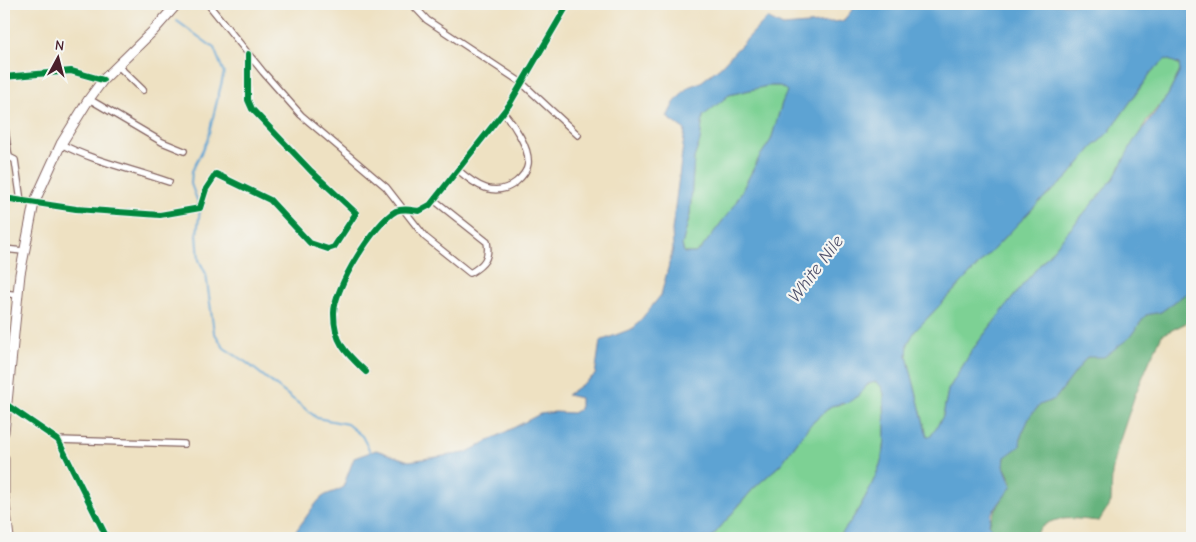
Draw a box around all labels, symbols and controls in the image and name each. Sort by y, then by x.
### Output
north arrow [32,32,82,82]
text: N [54,37,65,55]
water label: White Nile [784,231,848,307]

